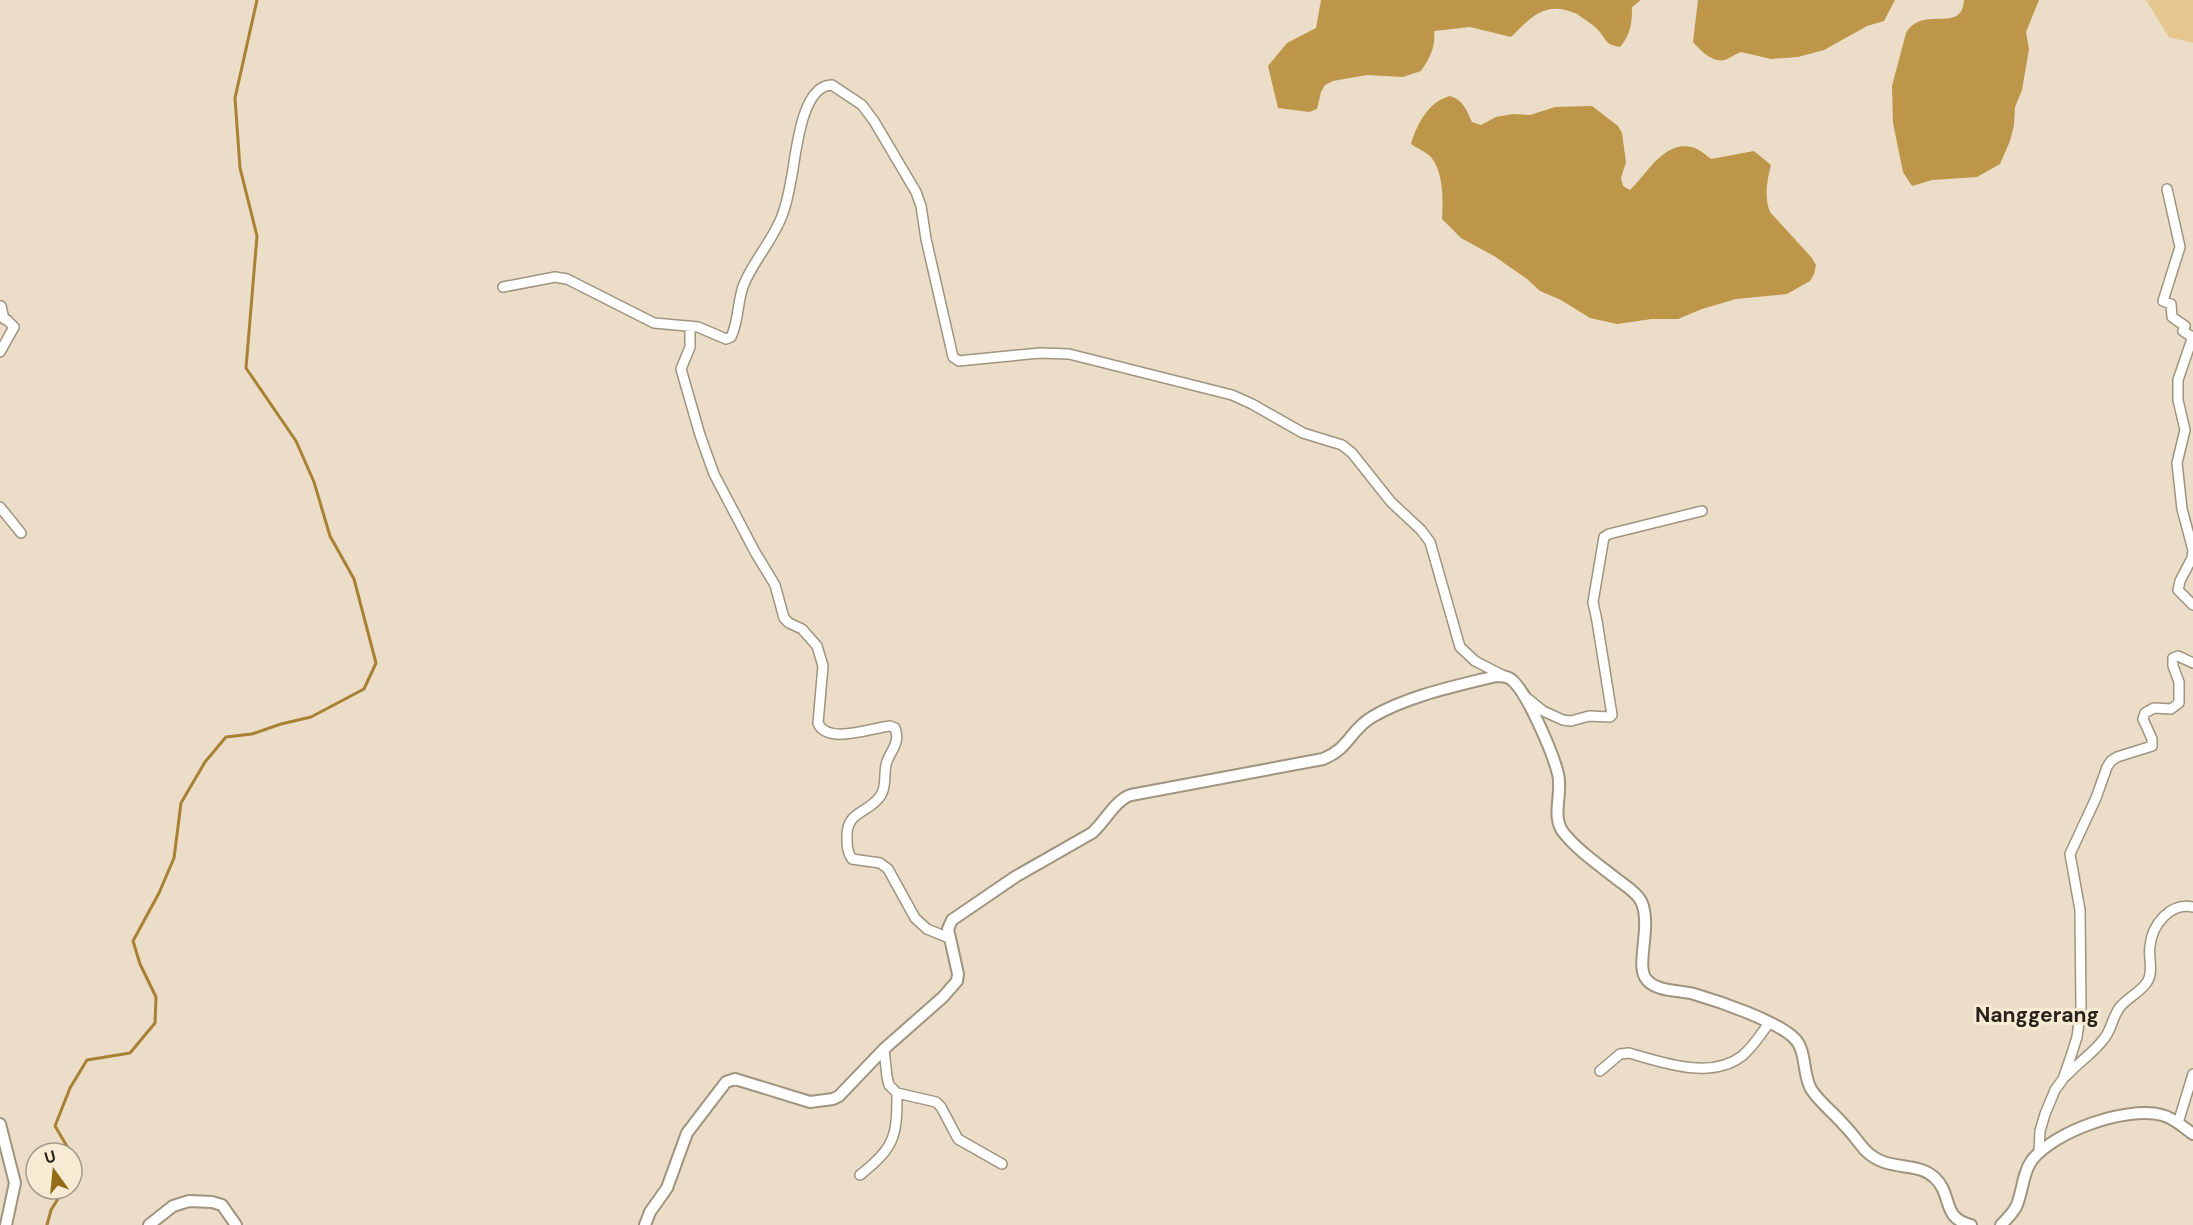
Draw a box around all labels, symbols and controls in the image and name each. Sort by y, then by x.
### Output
district label: Nanggerang [1975,1001,2099,1029]
north arrow [24,1141,84,1201]
text: U [42,1145,58,1169]

